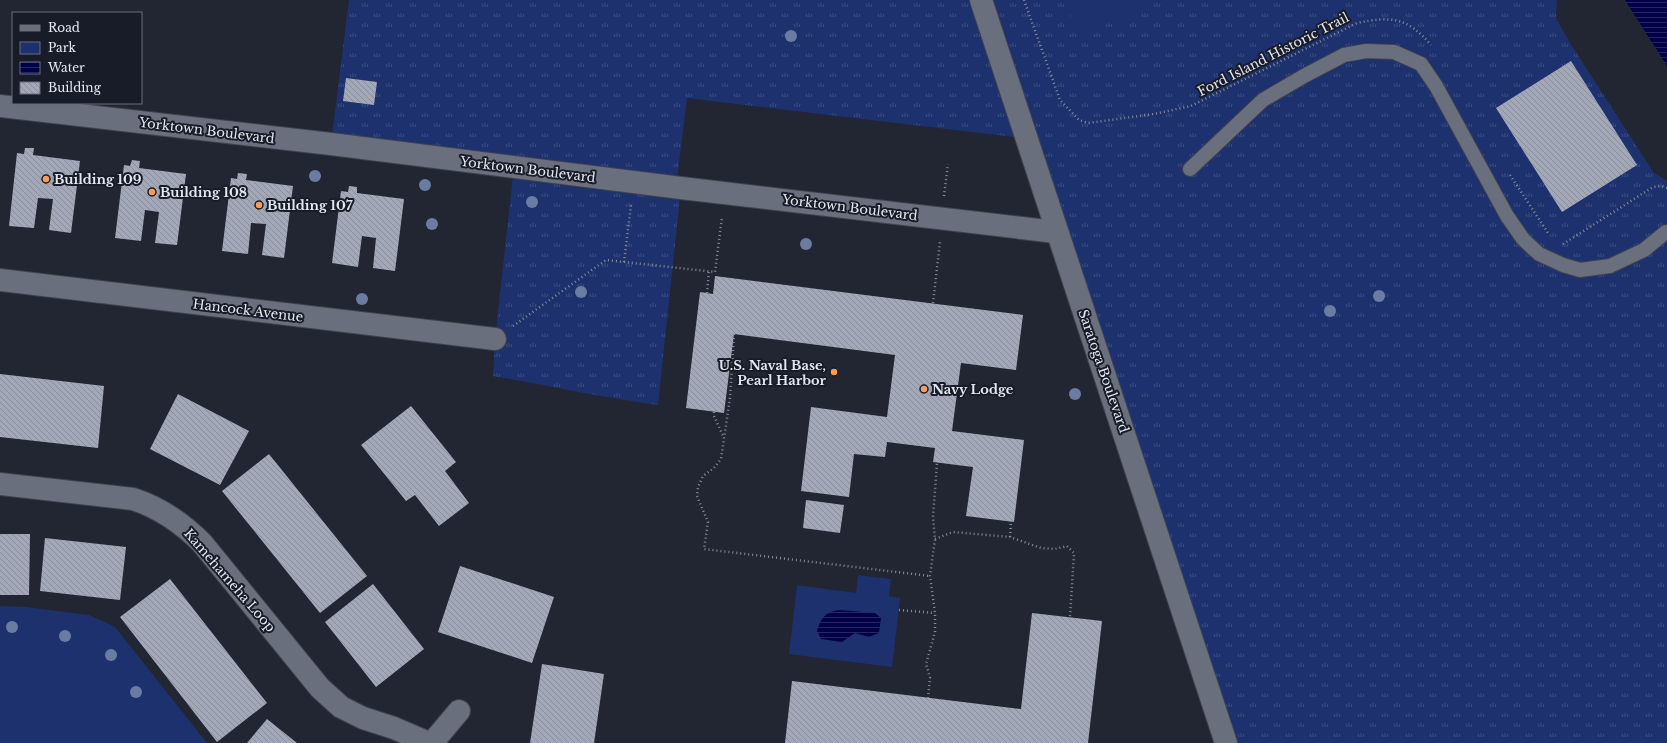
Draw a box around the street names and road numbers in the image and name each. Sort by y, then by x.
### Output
street label: Ford Island Historic Trail [1195,9,1352,100]
street label: Yorktown Boulevard [137,114,276,147]
street label: Yorktown Boulevard [458,153,597,186]
street label: Yorktown Boulevard [780,191,919,224]
street label: Hancock Avenue [192,295,304,326]
street label: Saratoga Boulevard [1074,307,1133,435]
street label: Kamehameha Loop [180,525,279,636]

